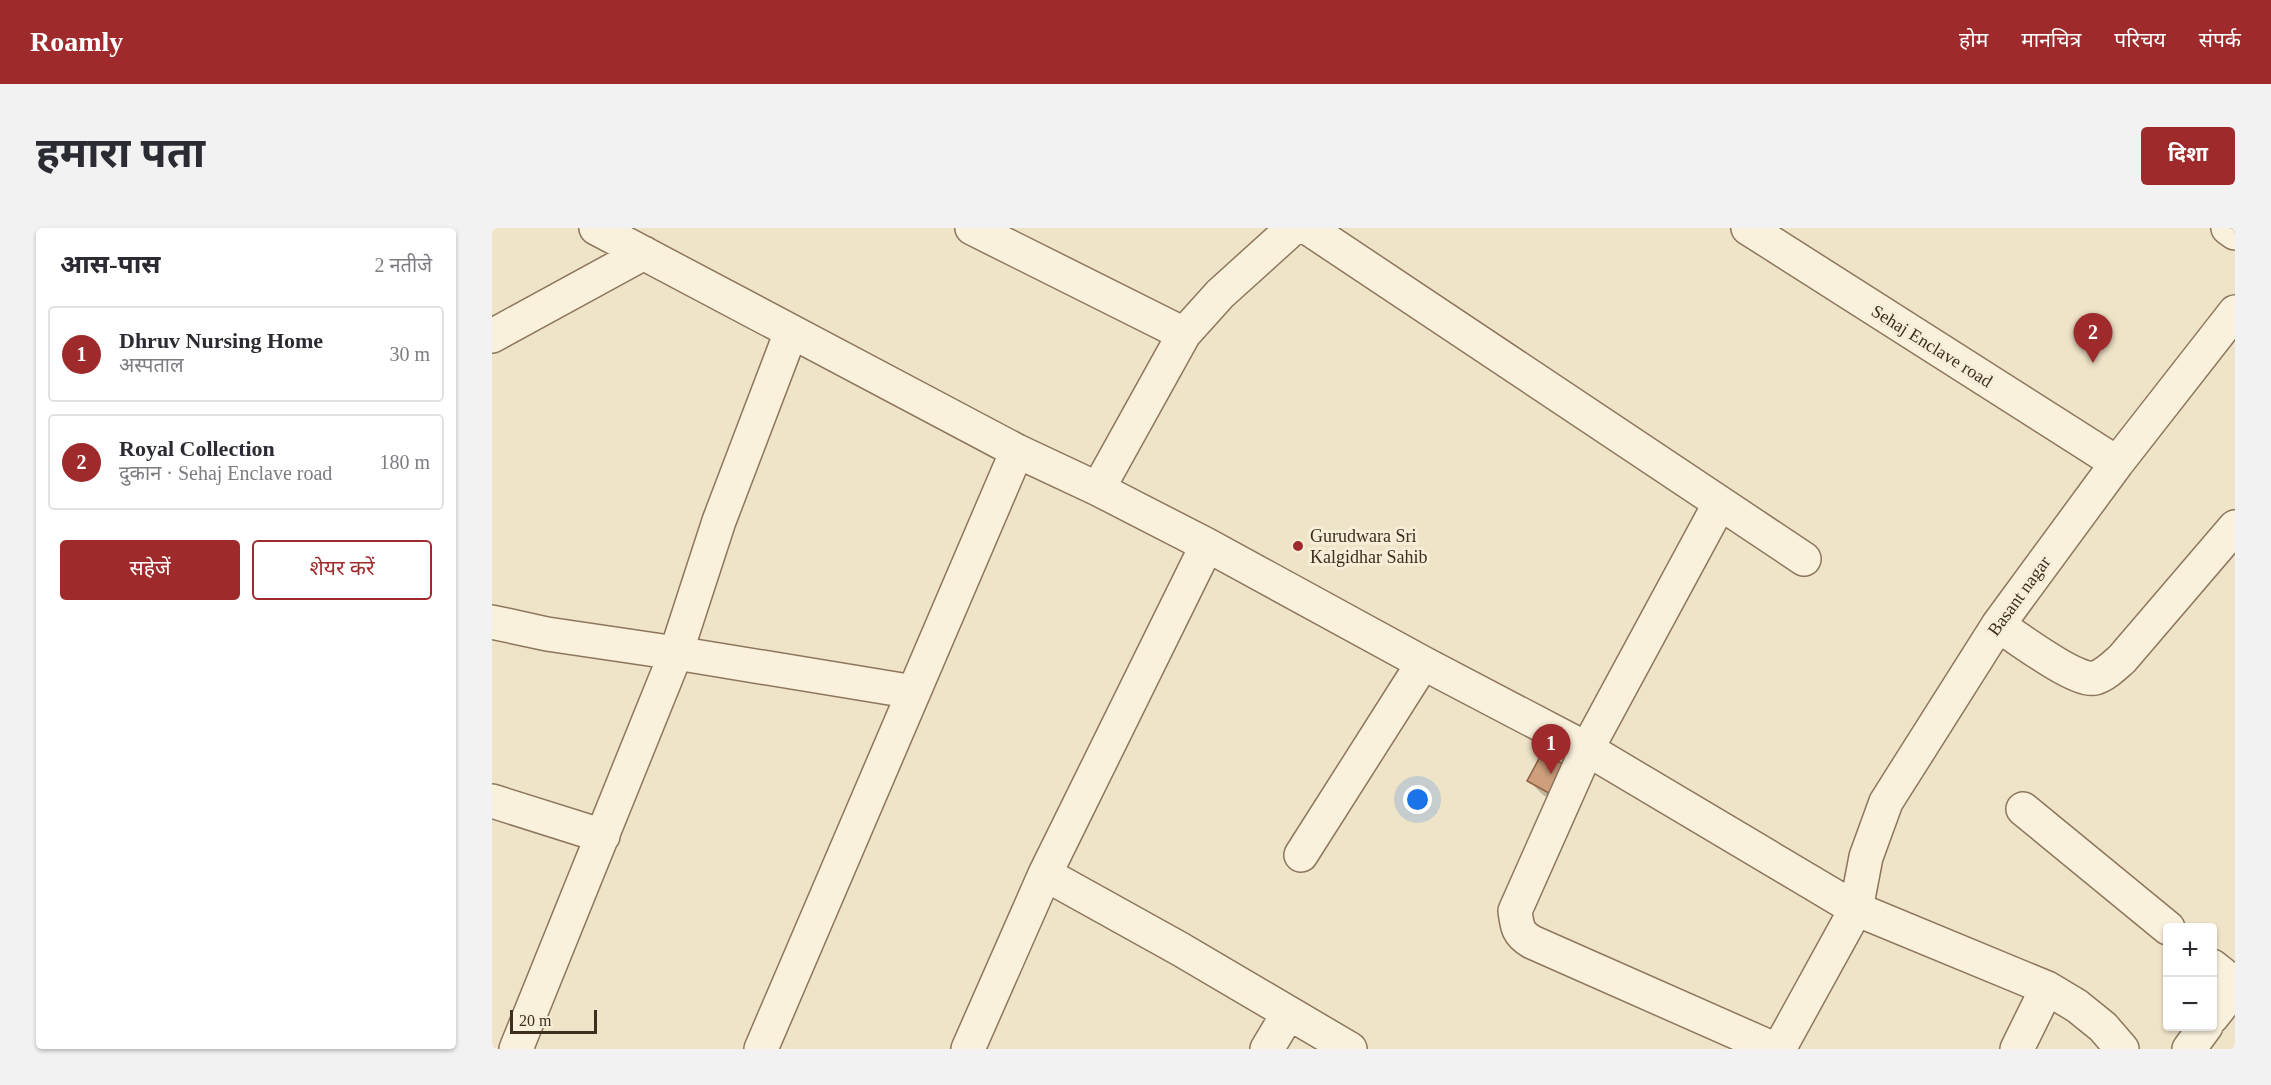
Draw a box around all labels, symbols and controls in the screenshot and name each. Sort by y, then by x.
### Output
text: Roamly [30,26,123,57]
text: होम [1959,28,1988,52]
text: मानचित्र [2021,28,2081,52]
text: परिचय [2114,28,2166,52]
text: संपर्क [2199,28,2241,52]
button: दिशा [2141,127,2235,185]
text: हमारा पता [36,130,205,176]
text: आस-पास [60,250,160,279]
text: 2 नतीजे [374,254,432,276]
street label: Sehaj Enclave road [1868,301,1996,391]
pin: 2 [2074,314,2112,363]
text: Dhruv Nursing Home [119,328,323,353]
text: 1 [77,343,87,365]
text: 30 m [389,343,430,365]
text: अस्पताल [119,354,184,376]
text: Royal Collection [119,436,275,461]
text: 2 [77,451,87,473]
text: 180 m [379,451,430,473]
text: दुकान · Sehaj Enclave road [119,462,332,484]
place label: Gurudwara Sri Kalgidhar Sahib [1310,526,1427,567]
marker: Gurudwara Sri Kalgidhar Sahib [1291,539,1305,553]
button: सहेजें [60,540,240,600]
button: शेयर करें [252,540,432,600]
street label: Basant nagar [1983,552,2055,640]
pin: 1 [1532,724,1570,774]
your location [1403,785,1432,814]
map controls [2163,923,2217,1031]
button: + [2163,923,2217,977]
button: − [2163,977,2217,1031]
scale bar [510,1007,597,1034]
text: 20 m [519,1012,551,1029]

